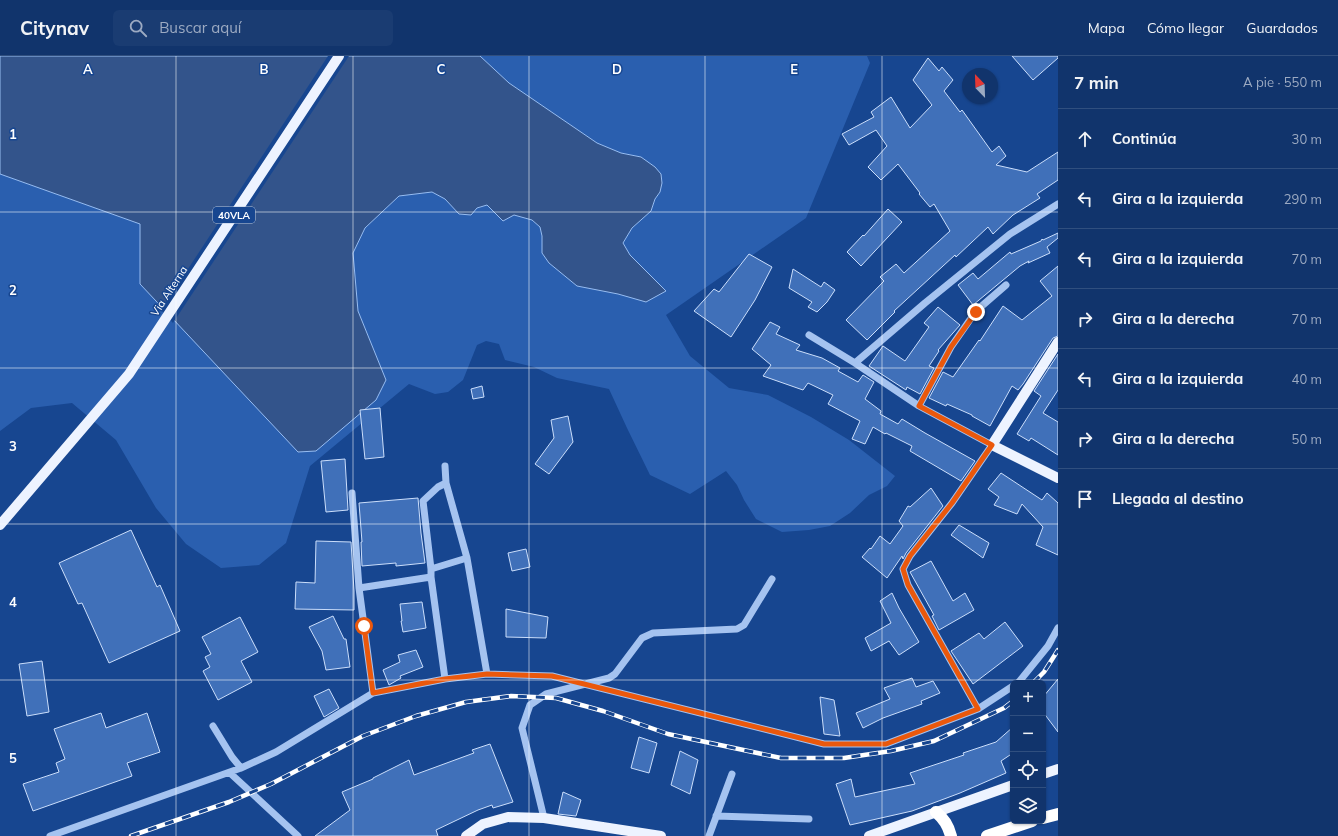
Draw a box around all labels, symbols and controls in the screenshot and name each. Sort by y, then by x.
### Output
search box [113,10,393,46]
text: Citynav [20,16,89,40]
icon: search [127,17,149,39]
text: Buscar aquí [159,18,241,37]
text: Mapa [1088,19,1125,37]
text: Cómo llegar [1147,19,1224,37]
text: Guardados [1246,19,1318,37]
text: A [83,61,93,77]
text: B [260,61,269,77]
text: C [437,61,446,77]
text: D [612,61,622,77]
text: E [790,61,798,77]
north arrow [962,68,998,104]
text: 7 min [1074,72,1119,93]
text: A pie · 550 m [1243,74,1322,90]
text: 1 [9,126,17,142]
icon: ahead [1074,128,1096,150]
text: Continúa [1112,129,1177,148]
text: 30 m [1292,131,1322,147]
icon: left [1074,188,1096,210]
text: Gira a la izquierda [1112,189,1243,208]
text: 290 m [1284,191,1322,207]
road number: 40VLA [213,207,255,223]
icon: left [1074,248,1096,270]
text: Gira a la izquierda [1112,249,1243,268]
text: 70 m [1292,251,1322,267]
street label: Via Alterna [148,263,190,319]
text: 2 [9,282,17,298]
route end [967,303,985,321]
icon: right [1074,308,1096,330]
text: Gira a la derecha [1112,309,1234,328]
text: 70 m [1292,311,1322,327]
icon: left [1074,368,1096,390]
text: Gira a la izquierda [1112,369,1243,388]
text: 40 m [1292,371,1322,387]
icon: right [1074,428,1096,450]
text: Gira a la derecha [1112,429,1234,448]
text: 50 m [1292,431,1322,447]
text: 3 [9,438,17,454]
icon: arrive [1074,488,1096,510]
text: Llegada al destino [1112,489,1244,508]
text: 4 [9,594,17,610]
route start [355,617,373,635]
map controls [1010,680,1046,824]
button: + [1010,680,1046,716]
button: − [1010,716,1046,752]
text: 5 [9,750,17,766]
button: locate [1010,752,1046,788]
button: layers [1010,788,1046,824]

